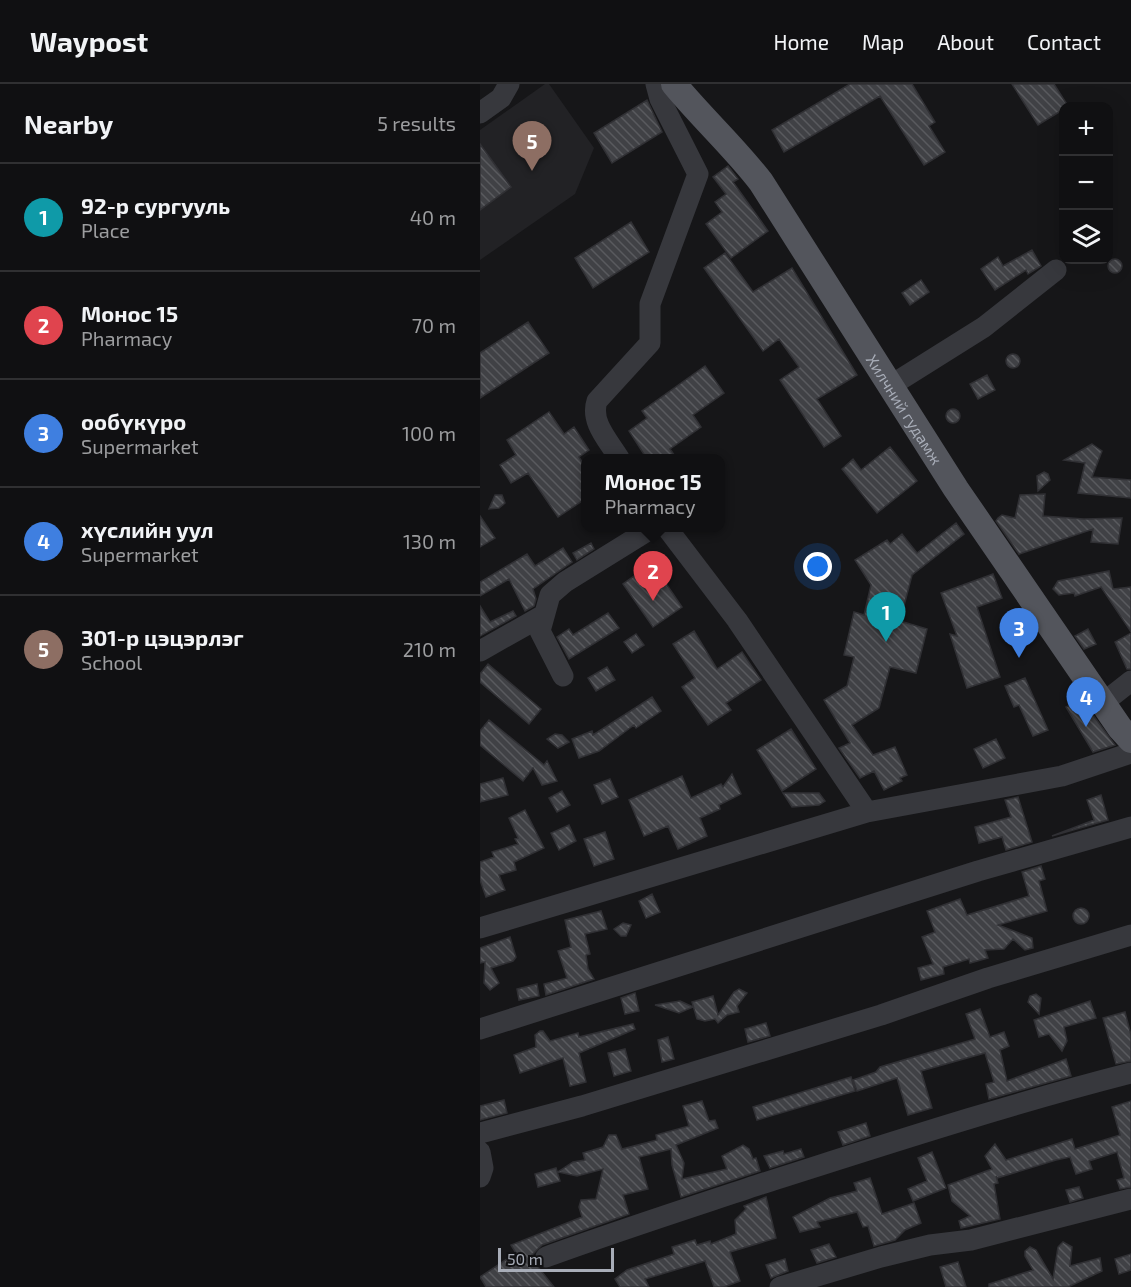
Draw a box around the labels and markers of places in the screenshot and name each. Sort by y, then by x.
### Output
pin: 5 [512,122,552,171]
pin: 2 [634,552,672,601]
pin: 1 [866,592,906,642]
pin: 3 [1000,608,1038,658]
pin: 4 [1066,678,1106,727]

